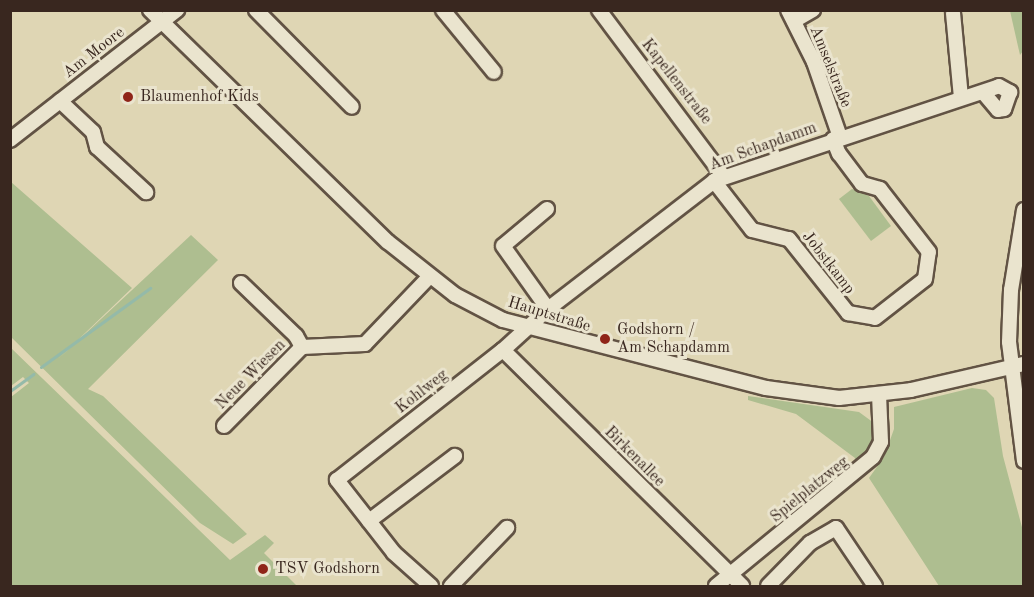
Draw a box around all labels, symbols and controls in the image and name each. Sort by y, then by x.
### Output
street label: Am Moore [59,23,129,83]
street label: Amselstraße [805,23,855,111]
street label: Kapellenstraße [637,35,715,129]
place label: Blaumenhof Kids [140,87,259,107]
marker: Blaumenhof Kids [121,90,135,104]
street label: Am Schapdamm [707,119,819,175]
street label: Jobstkamp [797,228,859,298]
street label: Hauptstraße [505,293,593,337]
place label: Godshorn / Am Schapdamm [617,320,730,358]
marker: Godshorn / Am Schapdamm [598,332,612,346]
street label: Neue Wiesen [212,336,290,414]
street label: Kohlweg [392,366,452,418]
street label: Birkenallee [600,423,668,491]
street label: Spielplatzweg [767,453,853,527]
place label: TSV Godshorn [275,559,380,579]
marker: TSV Godshorn [256,562,270,576]

